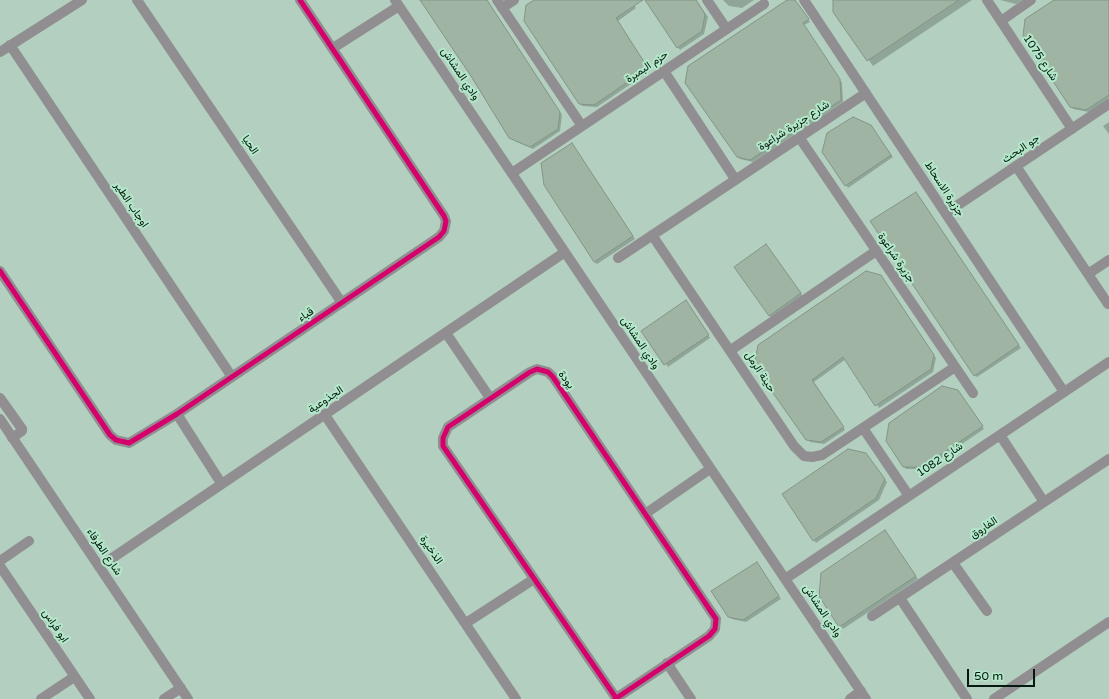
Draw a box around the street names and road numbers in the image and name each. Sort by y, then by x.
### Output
street label: شارع 1075 [1020,32,1060,84]
street label: وادي المشاش [438,45,482,103]
street label: حزم البمبرة [623,48,671,86]
street label: شارع جزيرة شراعوة [756,98,832,154]
street label: جو البحث [1000,132,1042,166]
street label: الحيا [239,133,261,157]
street label: جزيرة الاسحاط [921,159,967,219]
street label: اوجاب الطير [111,180,151,230]
street label: جزيرة شراعوة [875,231,917,285]
street label: قباء [296,305,316,325]
street label: وادي المشاش [618,314,662,372]
street label: حينة الرمل [742,349,778,395]
street label: يودة [555,368,577,392]
street label: الجذوعية [306,384,346,416]
street label: شارع 1082 [914,440,966,480]
street label: الفاروق [968,514,1000,542]
street label: شارع الطرفاء [83,526,125,578]
street label: الذخيرة [417,533,445,567]
street label: وادي المشاش [800,582,844,640]
street label: ابو فراس [39,607,71,645]

